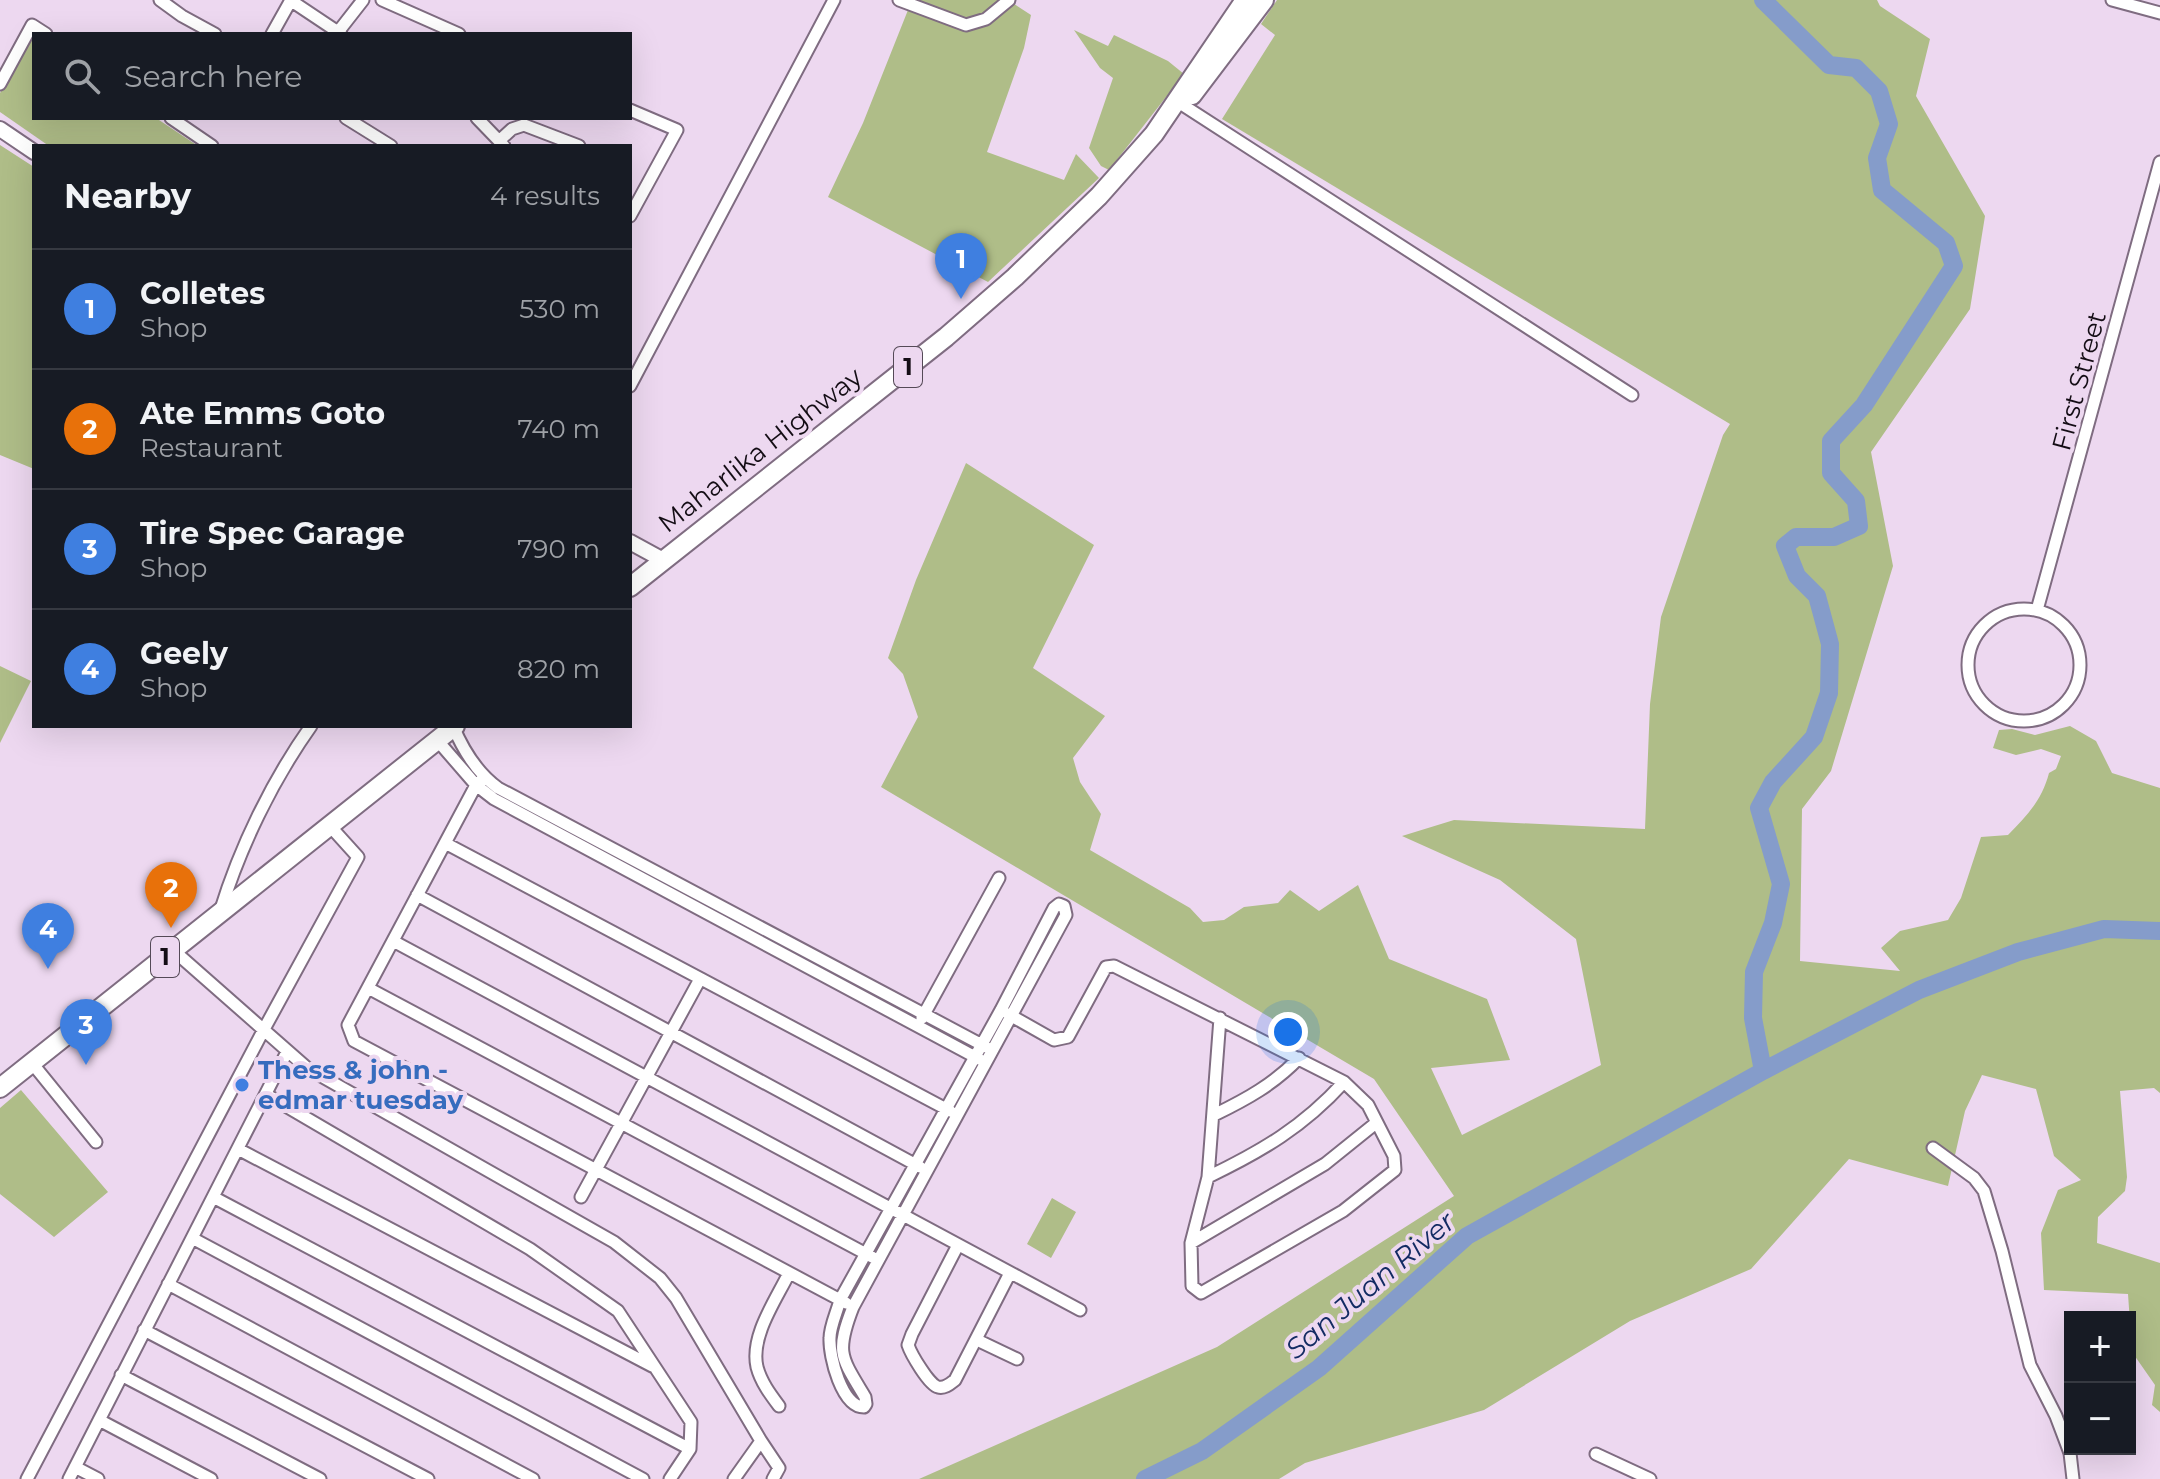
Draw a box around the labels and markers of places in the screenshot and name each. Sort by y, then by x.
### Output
pin: 1 [935,233,987,299]
pin: 2 [145,862,197,928]
pin: 4 [22,903,74,969]
pin: 3 [60,999,112,1065]
place label: Thess & john - edmar tuesday [258,1054,463,1116]
marker: Thess & john - edmar tuesday [233,1076,251,1094]

